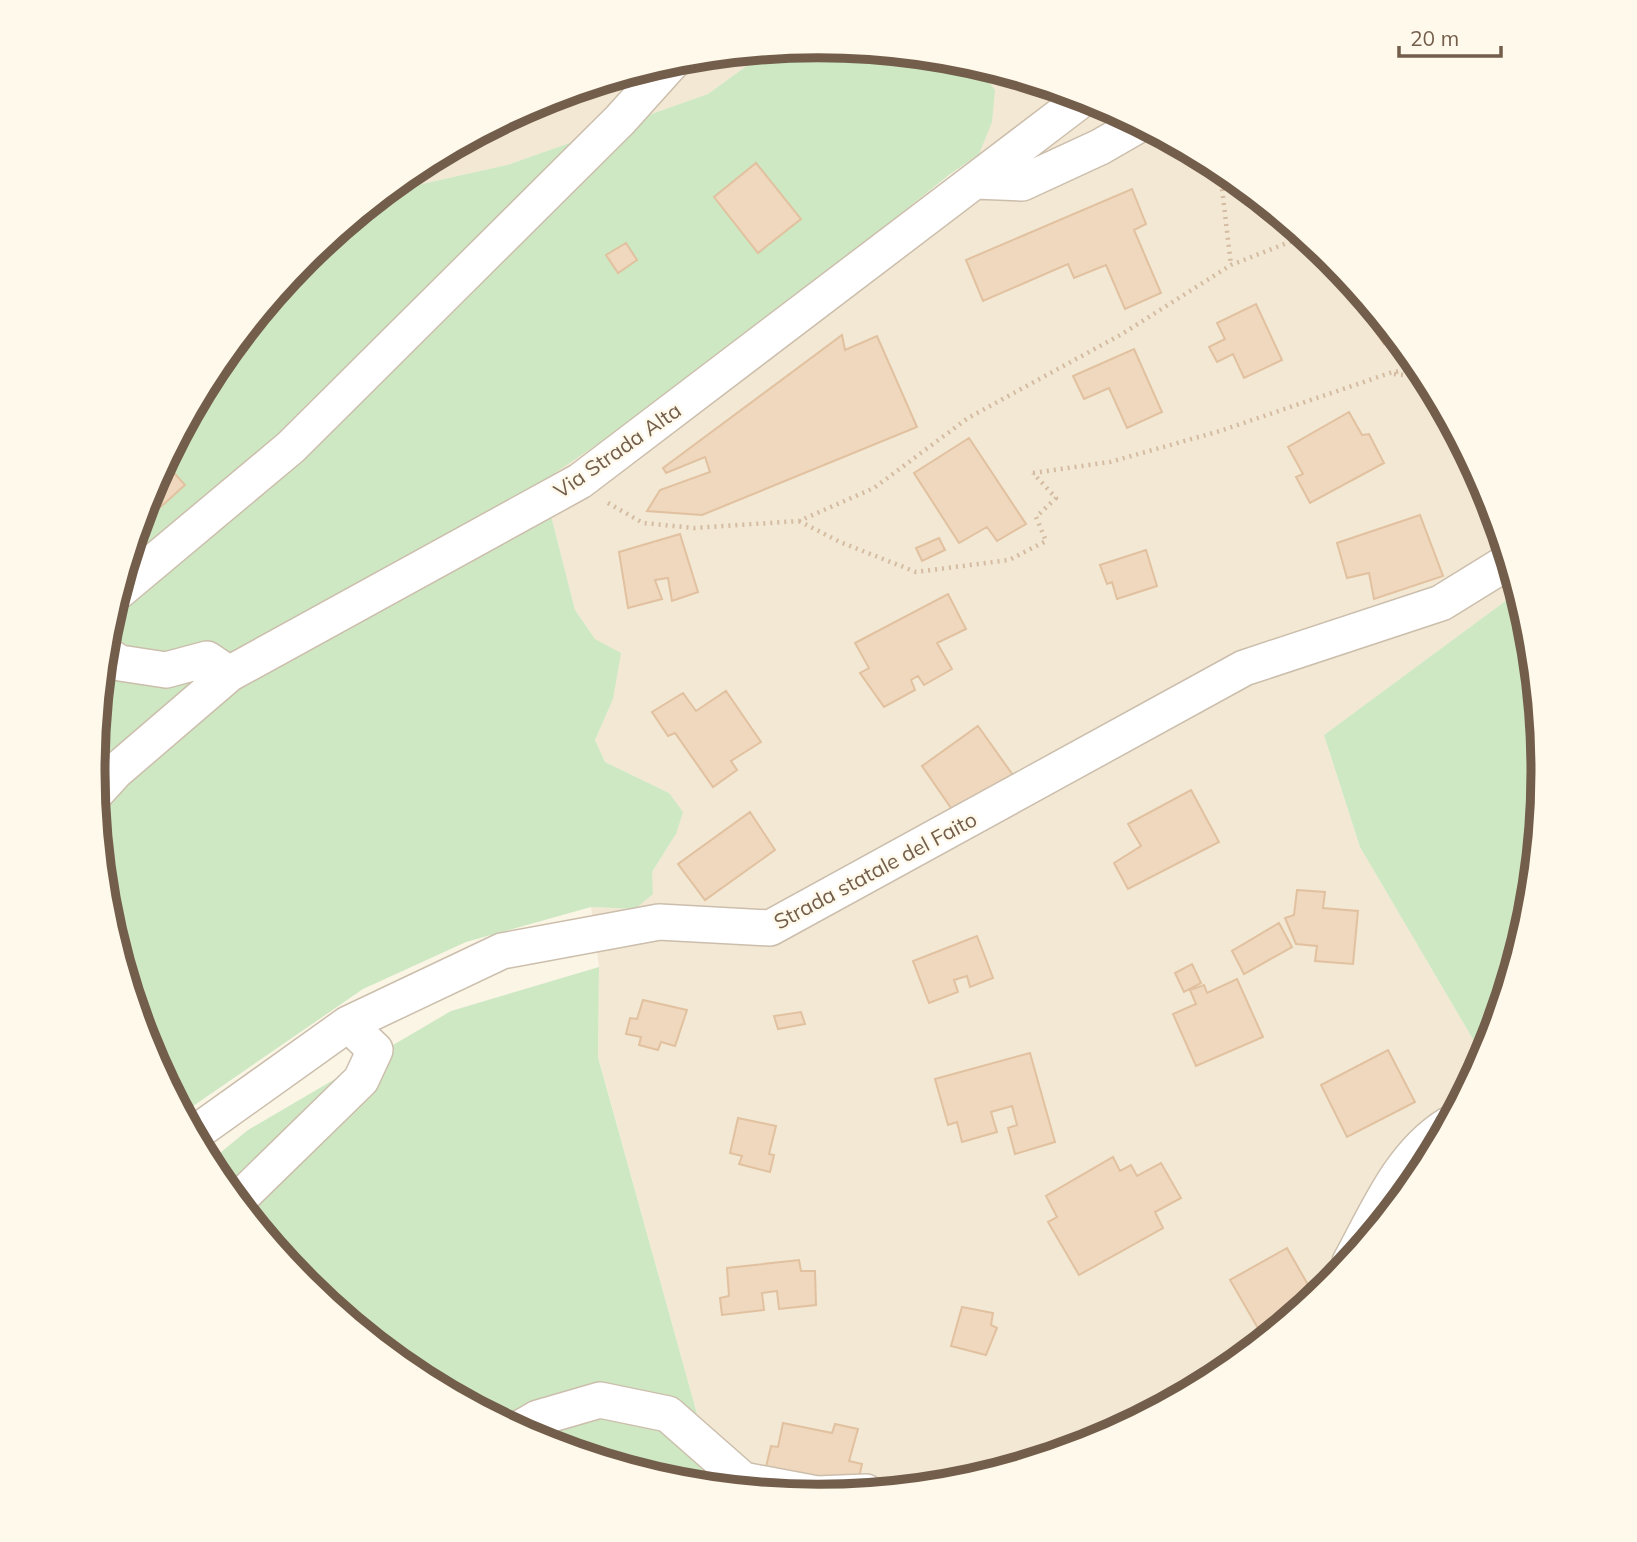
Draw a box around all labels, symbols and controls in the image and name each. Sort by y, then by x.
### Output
scale bar [1399,14,1500,58]
text: 20 m [1410,25,1459,51]
street label: Via Strada Alta [548,397,686,503]
street label: Strada statale del Faito [769,805,981,935]

